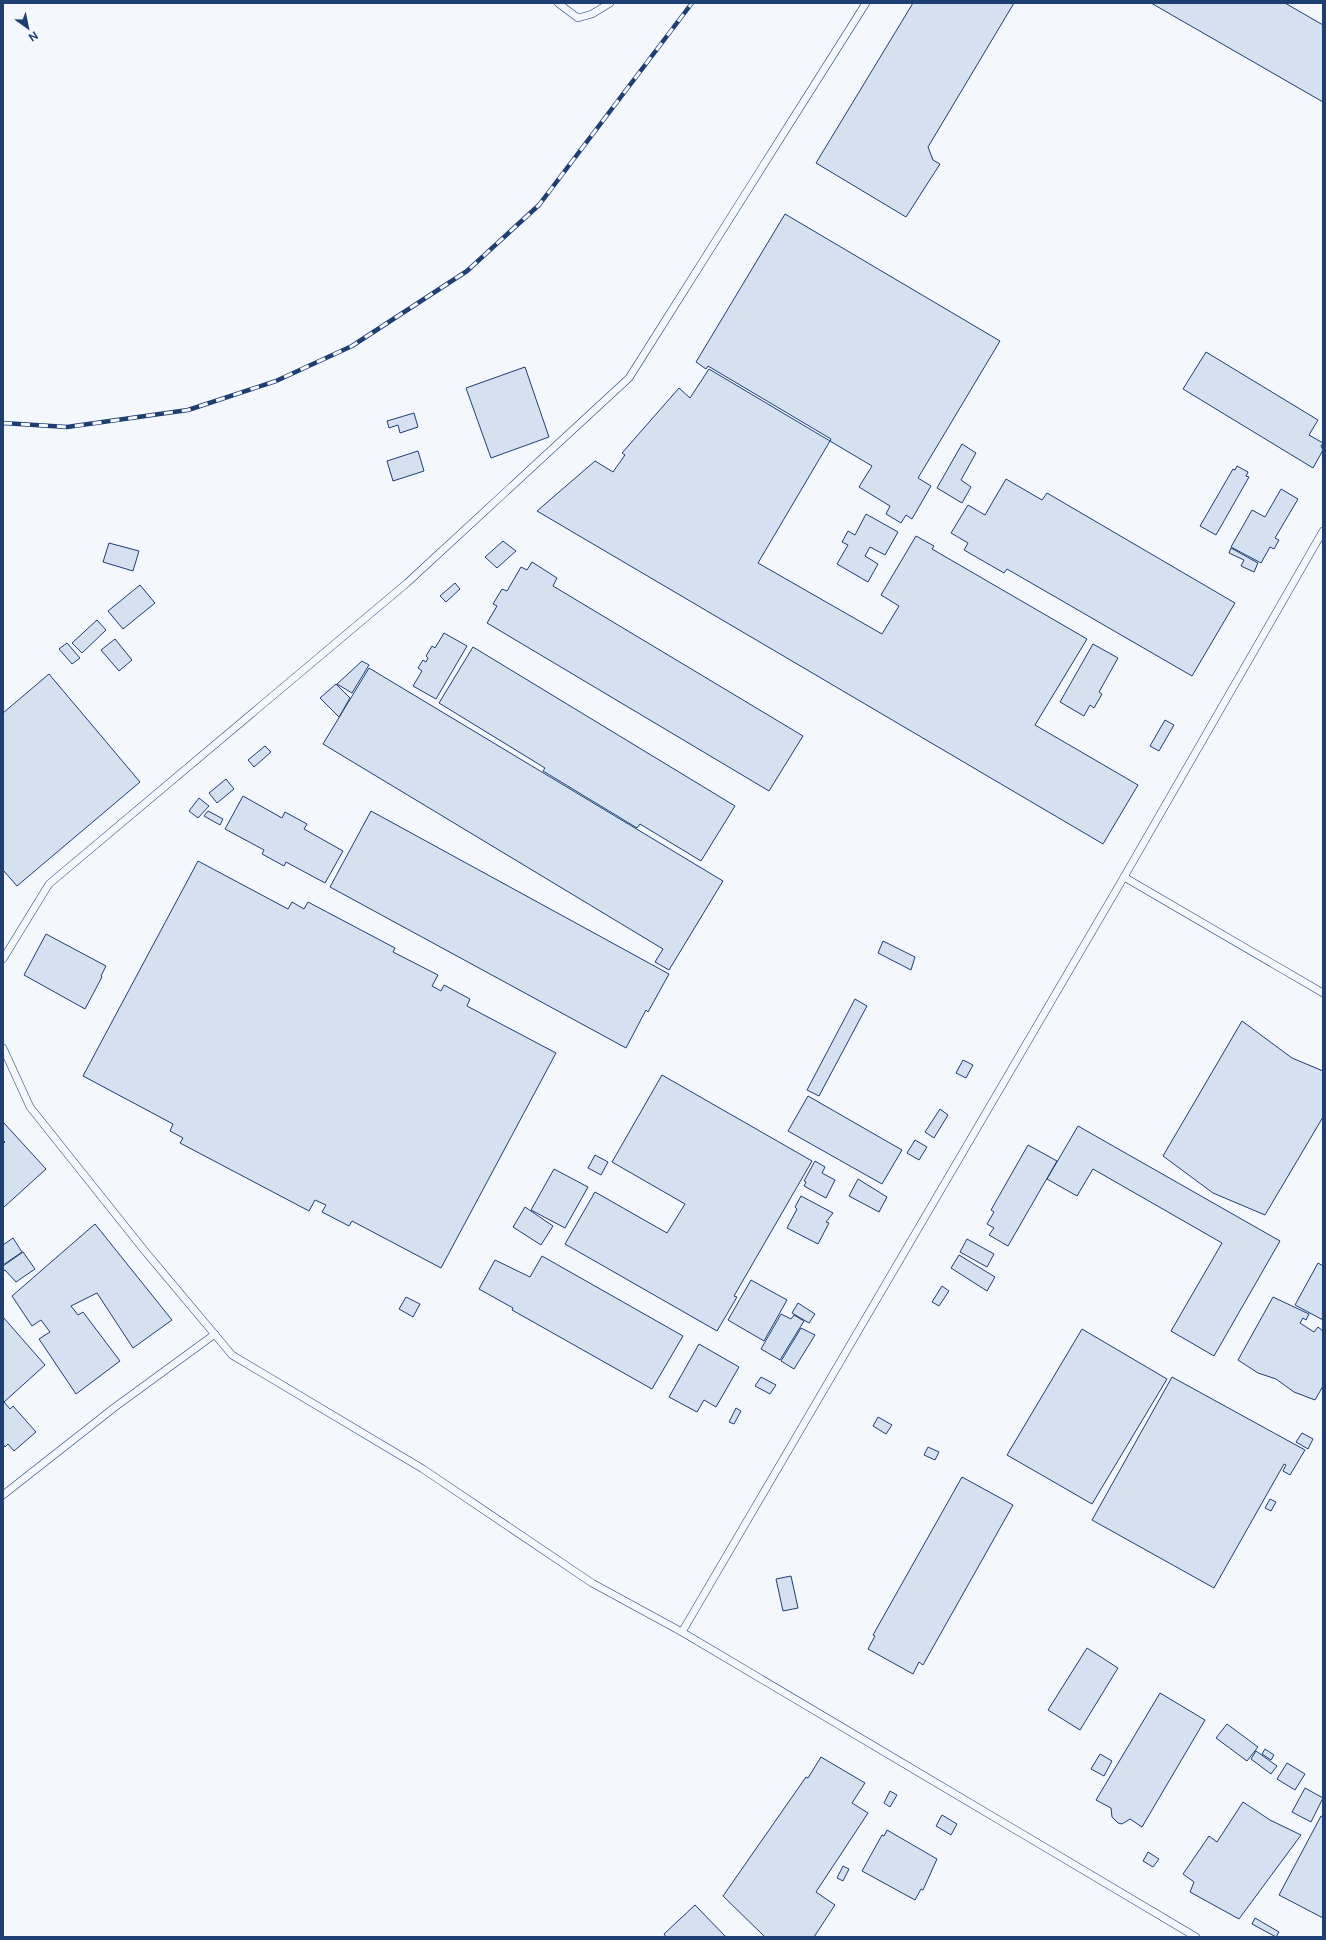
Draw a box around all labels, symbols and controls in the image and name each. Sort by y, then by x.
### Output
north arrow [8,8,48,48]
text: N [27,29,40,44]

